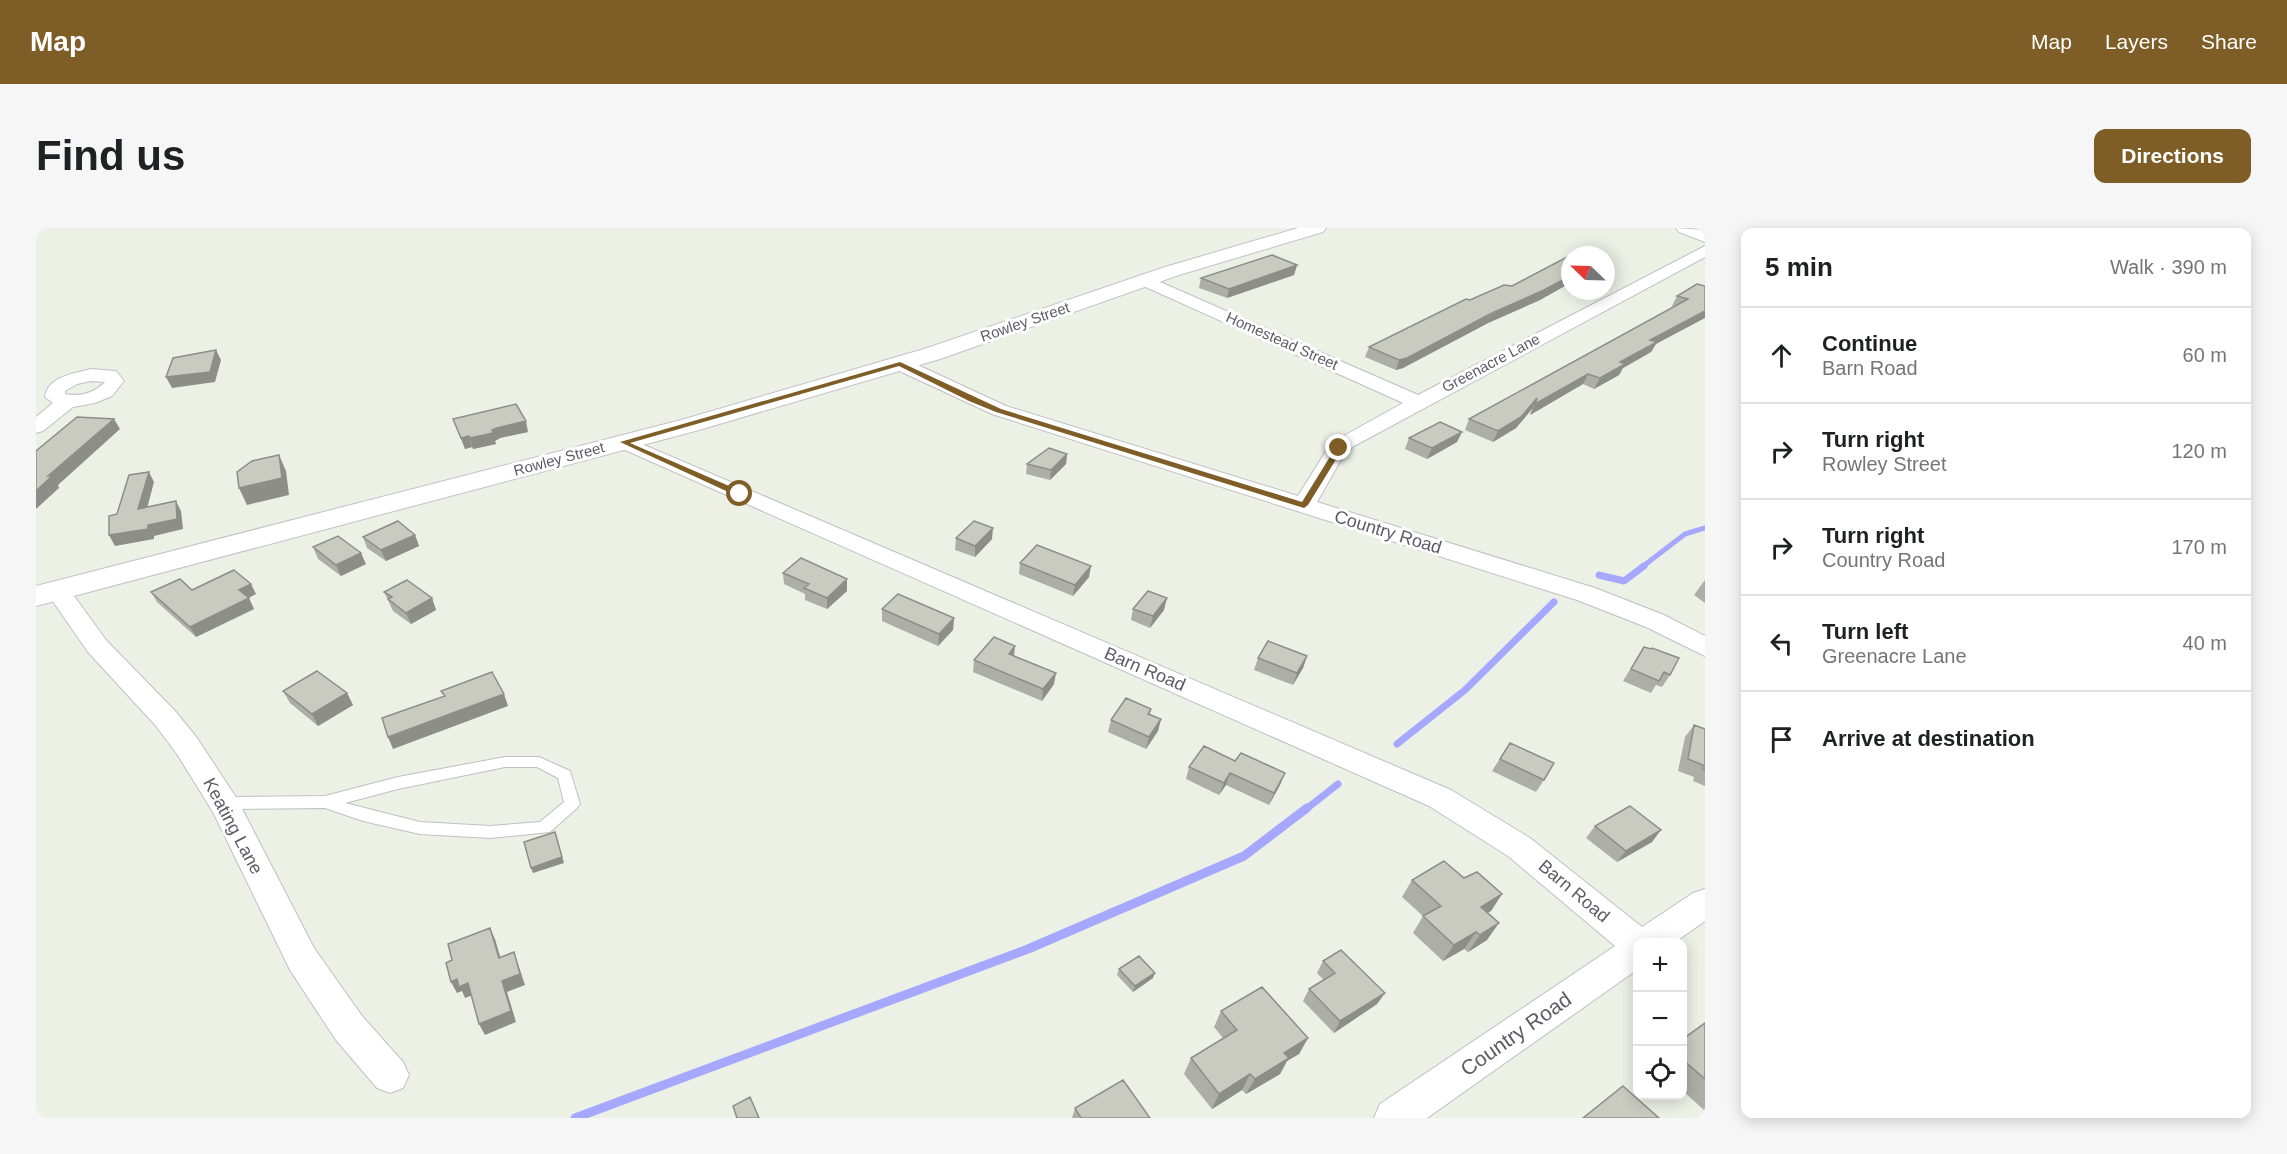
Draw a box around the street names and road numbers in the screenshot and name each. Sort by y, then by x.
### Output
street label: Rowley Street [978,298,1073,345]
street label: Homestead Street [1224,308,1342,373]
street label: Greenacre Lane [1439,330,1543,396]
street label: Rowley Street [512,438,607,479]
street label: Country Road [1332,506,1444,558]
street label: Barn Road [1101,643,1189,695]
street label: Keating Lane [199,774,267,878]
street label: Barn Road [1535,856,1613,926]
street label: Country Road [1456,987,1575,1080]

